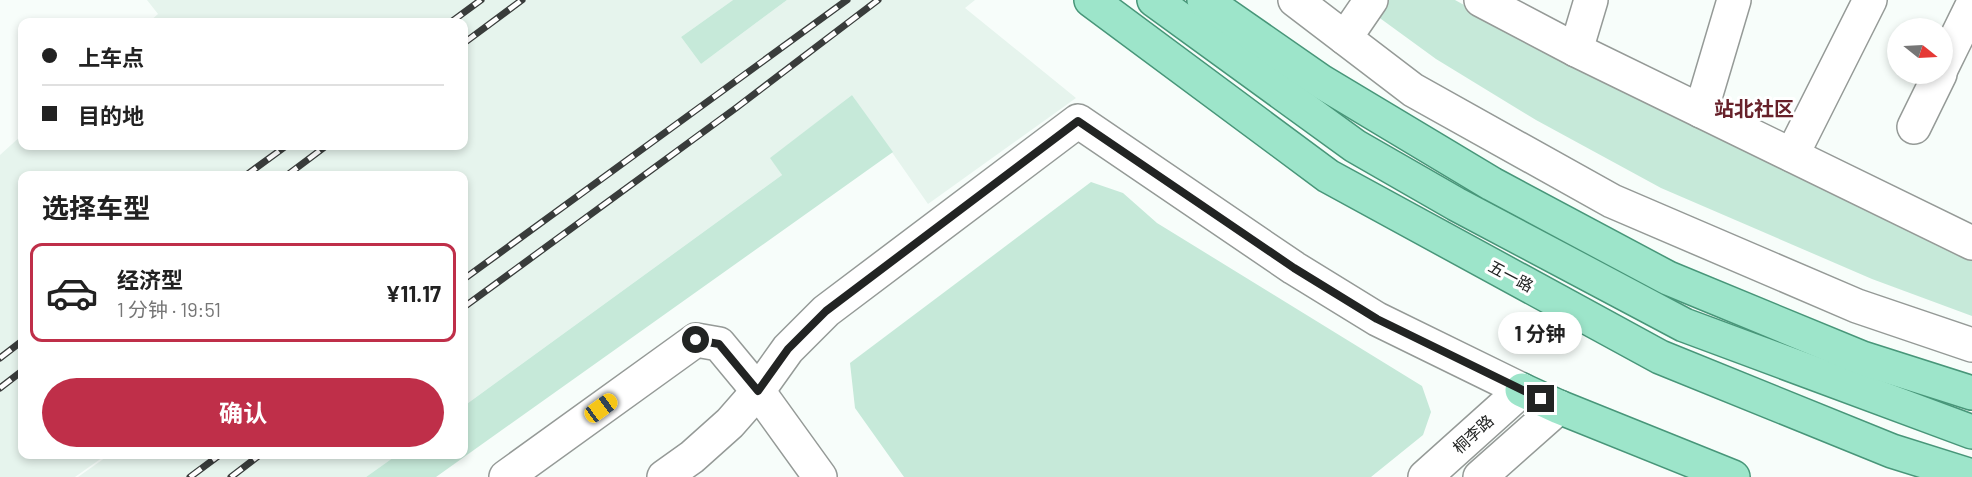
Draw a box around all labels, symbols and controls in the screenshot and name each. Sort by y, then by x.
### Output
north arrow [1887,18,1953,84]
map controls [1887,18,1953,84]
text: 上车点 [78,44,144,70]
district label: 站北社区 [1714,96,1794,120]
text: 目的地 [78,102,144,128]
text: 选择车型 [42,191,150,223]
street label: 五一路 [1486,256,1537,295]
icon: car [45,266,99,320]
text: 经济型 [117,266,183,292]
text: ¥11.17 [386,280,441,306]
text: 1 分钟 · 19:51 [117,297,221,321]
callout: 1 分钟 [1499,312,1583,354]
text: 1 分钟 [1514,321,1566,345]
route start [682,326,709,353]
button: 确认 [42,378,444,447]
route end [1527,385,1554,412]
car [581,390,621,426]
street label: 桐李路 [1448,411,1497,457]

